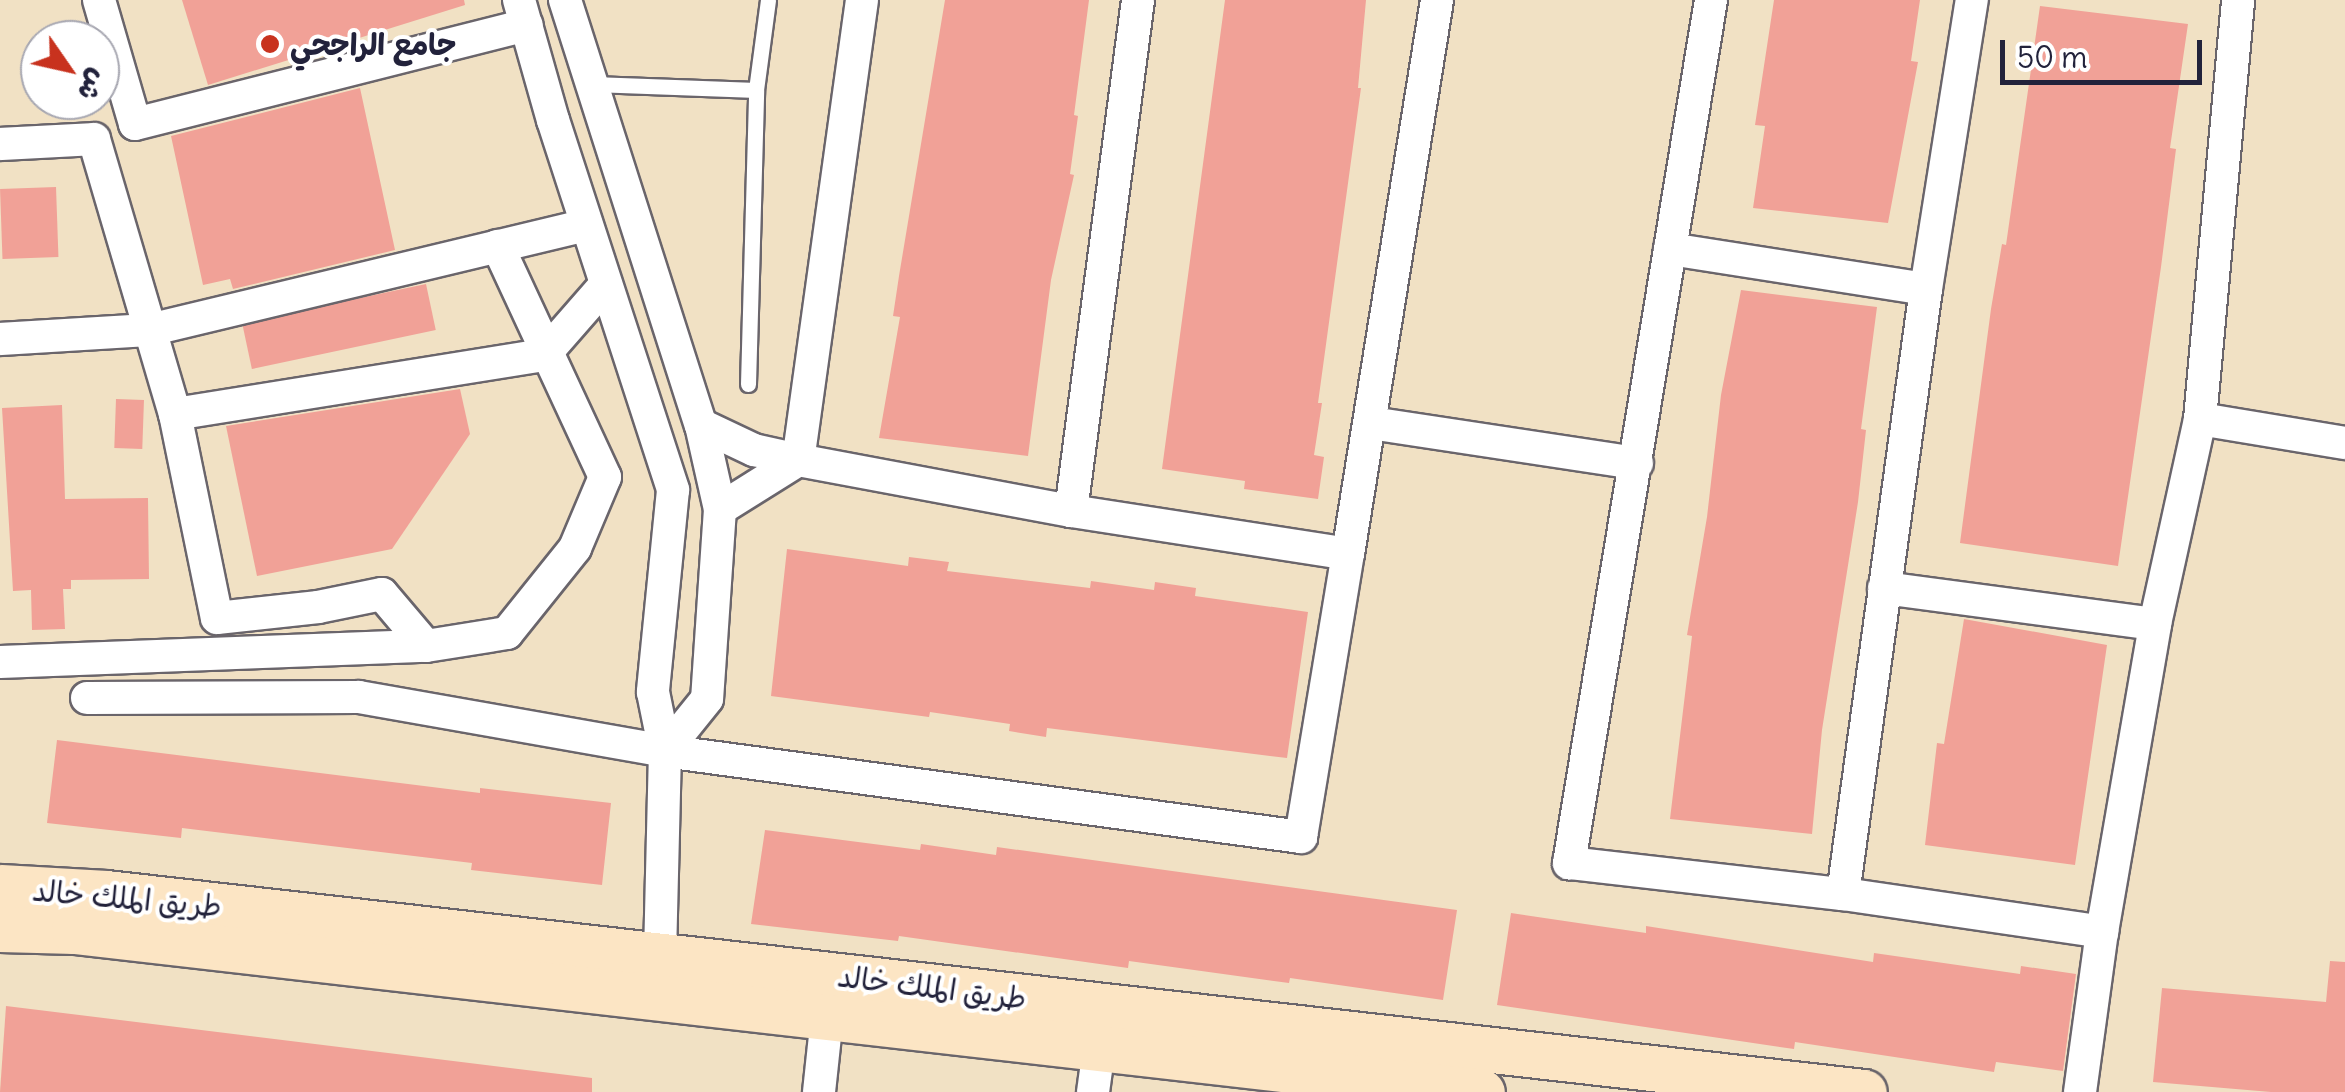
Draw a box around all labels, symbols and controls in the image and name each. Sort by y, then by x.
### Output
north arrow [20,20,120,120]
scale bar [2005,20,2208,82]
place label: جامع الراجحي [290,26,456,62]
marker: جامع الراجحي [259,33,281,55]
text: 50 m [2017,38,2087,76]
text: ش [70,63,117,108]
street label: طريق الملك خالد [31,872,223,924]
street label: طريق الملك خالد [836,958,1028,1016]

